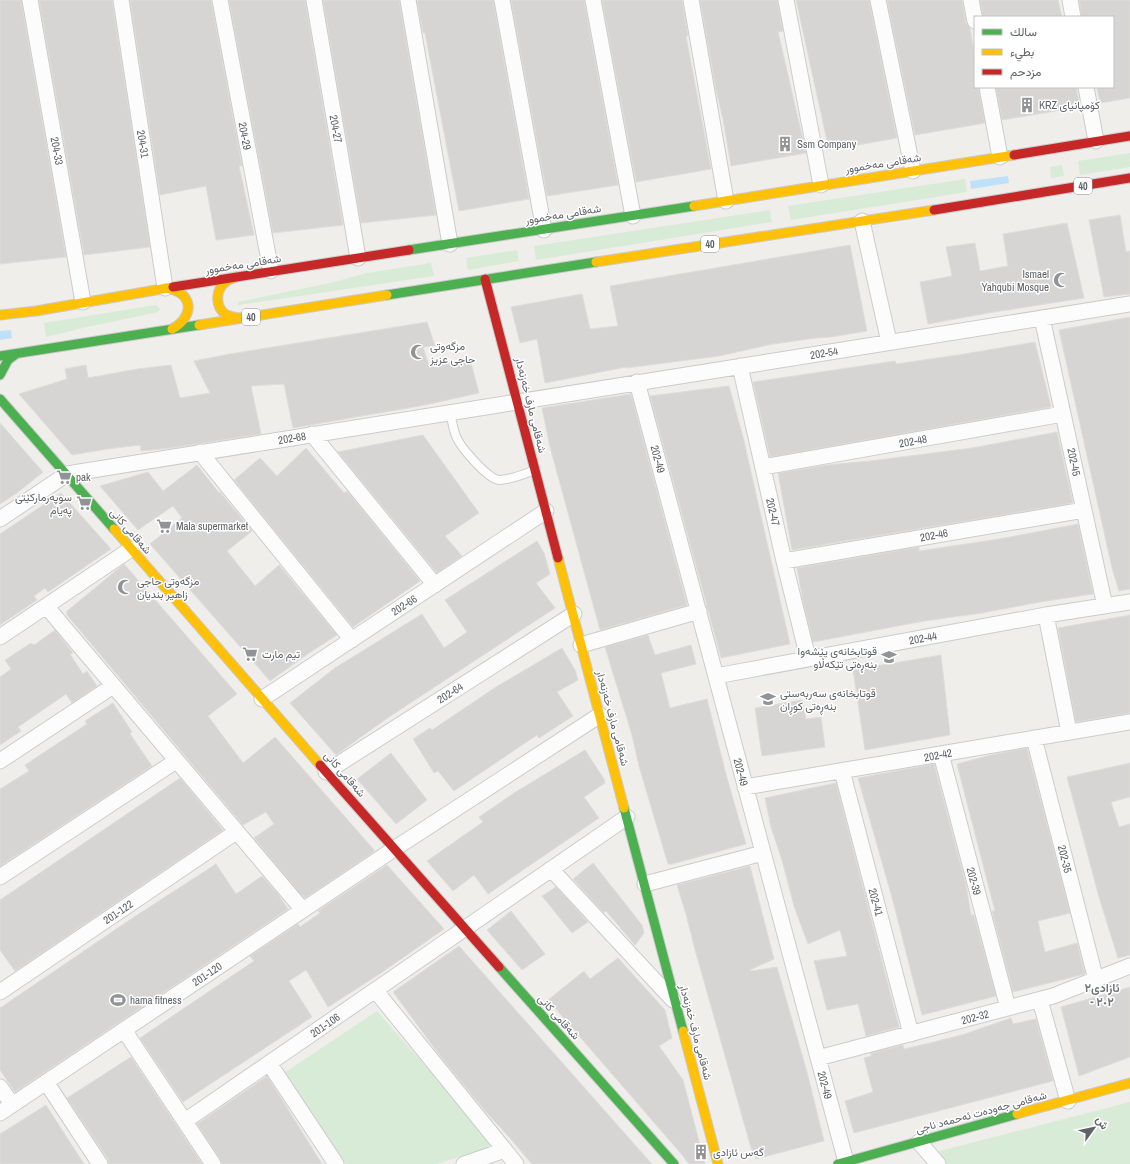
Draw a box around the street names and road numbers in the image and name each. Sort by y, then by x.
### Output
street label: 204-27 [327,114,345,144]
street label: 204-29 [235,121,255,151]
street label: 204-31 [134,129,152,159]
street label: 204-33 [48,136,66,166]
street label: شەقامی مەخموور [843,150,922,176]
road number: 40 [1074,178,1092,194]
street label: شەقامی مەخموور [523,201,602,227]
road number: 40 [701,236,719,252]
street label: شەقامی مەخموور [203,251,282,277]
road number: 40 [242,309,260,325]
street label: 202-54 [809,344,839,362]
street label: شەقامی مارف خەزنەدار [512,355,550,455]
street label: 202-68 [277,429,307,447]
street label: 202-48 [898,432,928,450]
street label: 202-49 [648,444,668,474]
street label: 202-45 [1064,447,1084,477]
street label: 202-47 [763,497,783,527]
street label: شەقامی کانی [107,505,155,557]
street label: 202-46 [919,526,949,544]
street label: 202-66 [388,591,420,619]
street label: 202-44 [908,629,938,647]
street label: شەقامی مارف خەزنەدار [593,668,633,768]
street label: 202-64 [434,680,466,706]
street label: 202-42 [923,746,953,764]
street label: شەقامی کانی [321,748,369,800]
street label: 202-49 [731,757,751,787]
street label: 202-35 [1055,844,1075,874]
street label: 202-39 [964,866,984,896]
street label: 202-41 [866,887,886,917]
street label: 201-122 [100,897,136,927]
street label: 201-120 [189,959,225,989]
street label: شەقامی مارف خەزنەدار [676,982,716,1082]
street label: شەقامی کانی [535,991,583,1043]
street label: 202-32 [960,1007,990,1027]
street label: 201-106 [307,1010,343,1040]
street label: 202-49 [815,1070,835,1100]
street label: شەقامی جەودەت ئەحمەد ناجی [914,1088,1048,1136]

